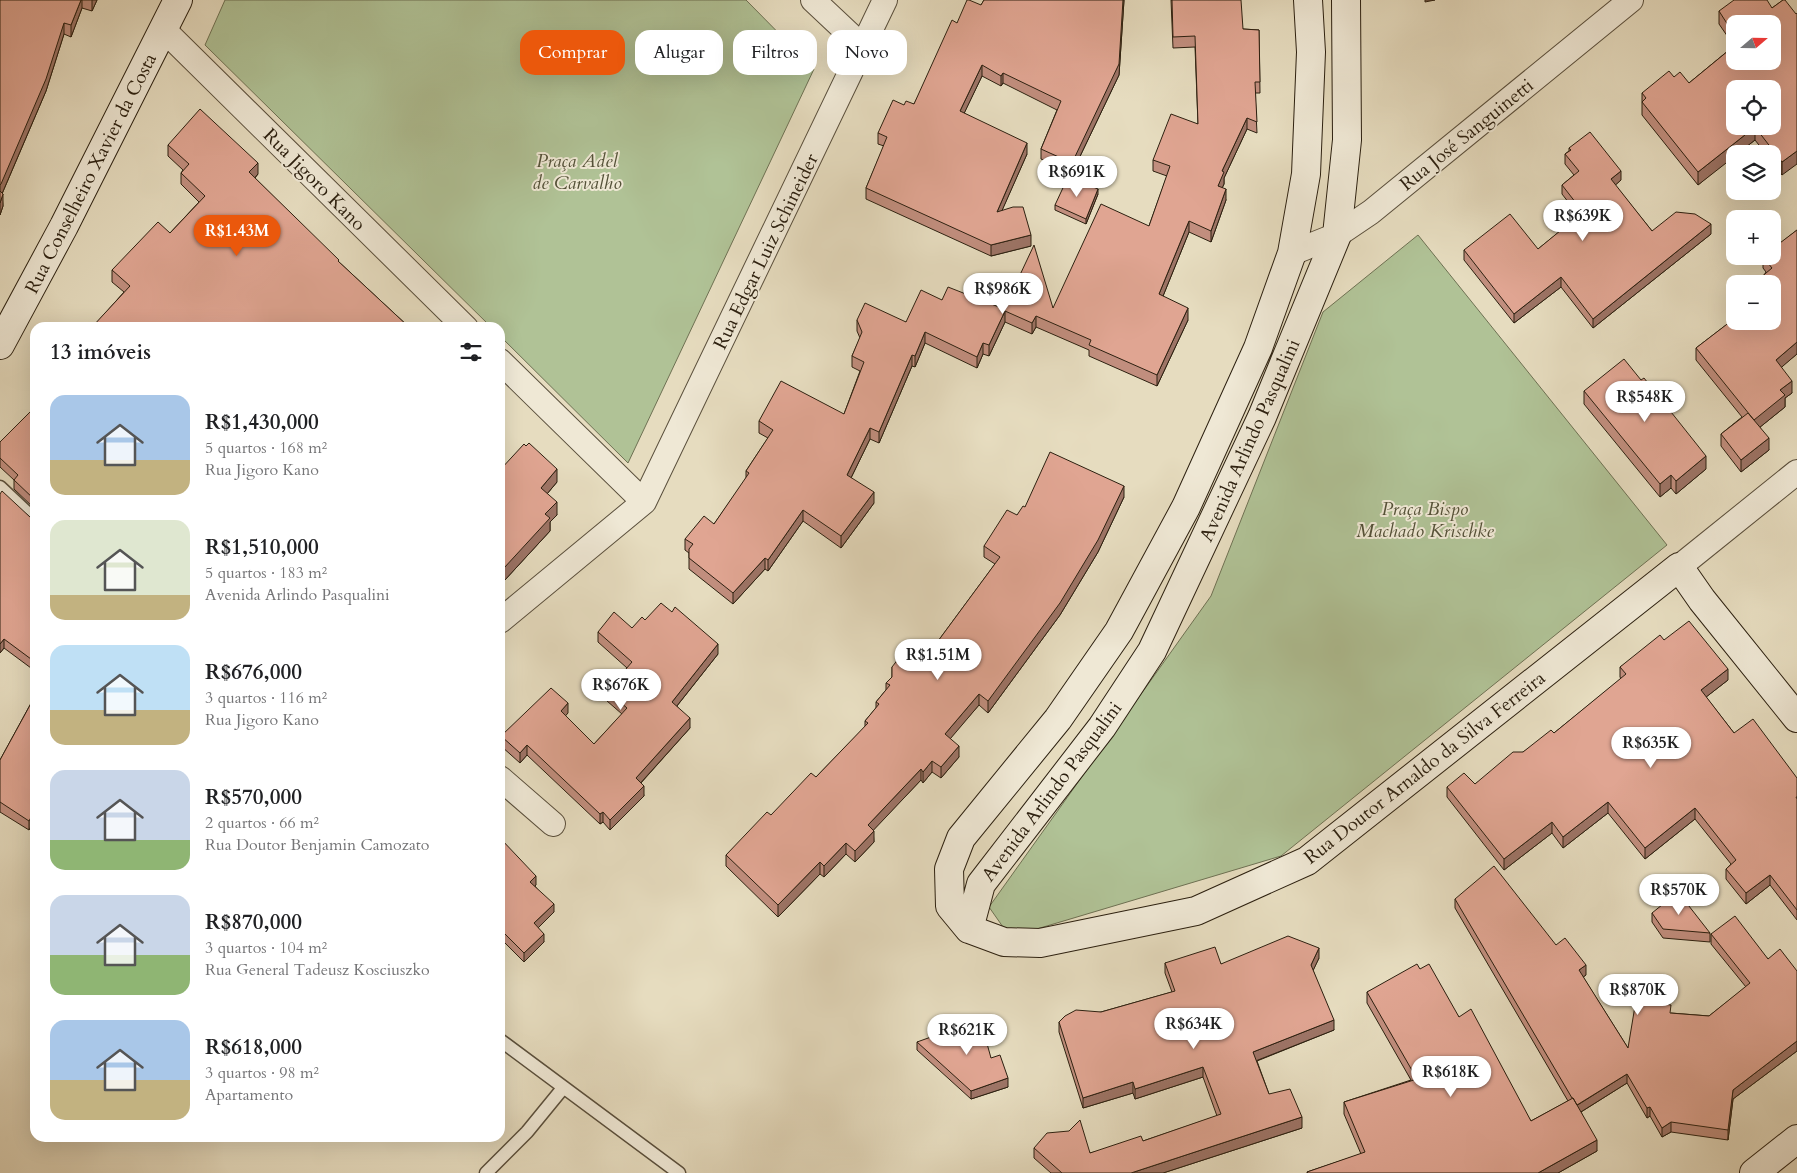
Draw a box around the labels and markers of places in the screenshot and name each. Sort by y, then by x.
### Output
pin: R$691K [1036,156,1118,198]
pin: R$639K [1542,200,1624,242]
pin: R$1.43M [191,214,283,257]
pin: R$986K [962,272,1044,315]
pin: R$548K [1604,380,1686,423]
pin: R$1.51M [892,638,984,681]
pin: R$676K [580,668,662,711]
pin: R$635K [1610,726,1692,769]
pin: R$570K [1638,874,1720,916]
pin: R$870K [1597,974,1679,1016]
pin: R$634K [1153,1008,1235,1050]
pin: R$621K [926,1014,1008,1056]
pin: R$618K [1410,1056,1492,1098]

